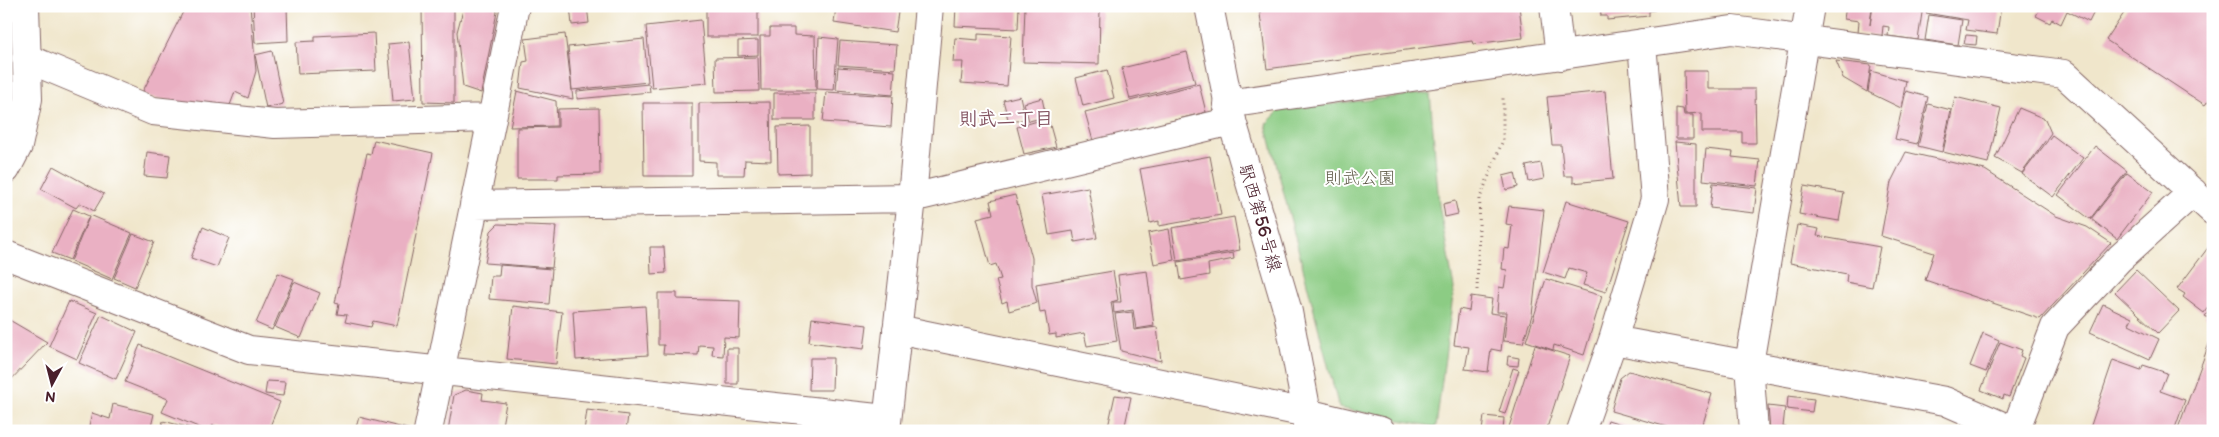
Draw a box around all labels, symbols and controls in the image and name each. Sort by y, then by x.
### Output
district label: 則武二丁目 [958,108,1054,131]
street label: 駅西第56号線 [1235,162,1285,274]
park label: 則武公園 [1324,168,1396,189]
north arrow [28,360,78,410]
text: N [44,387,57,405]

